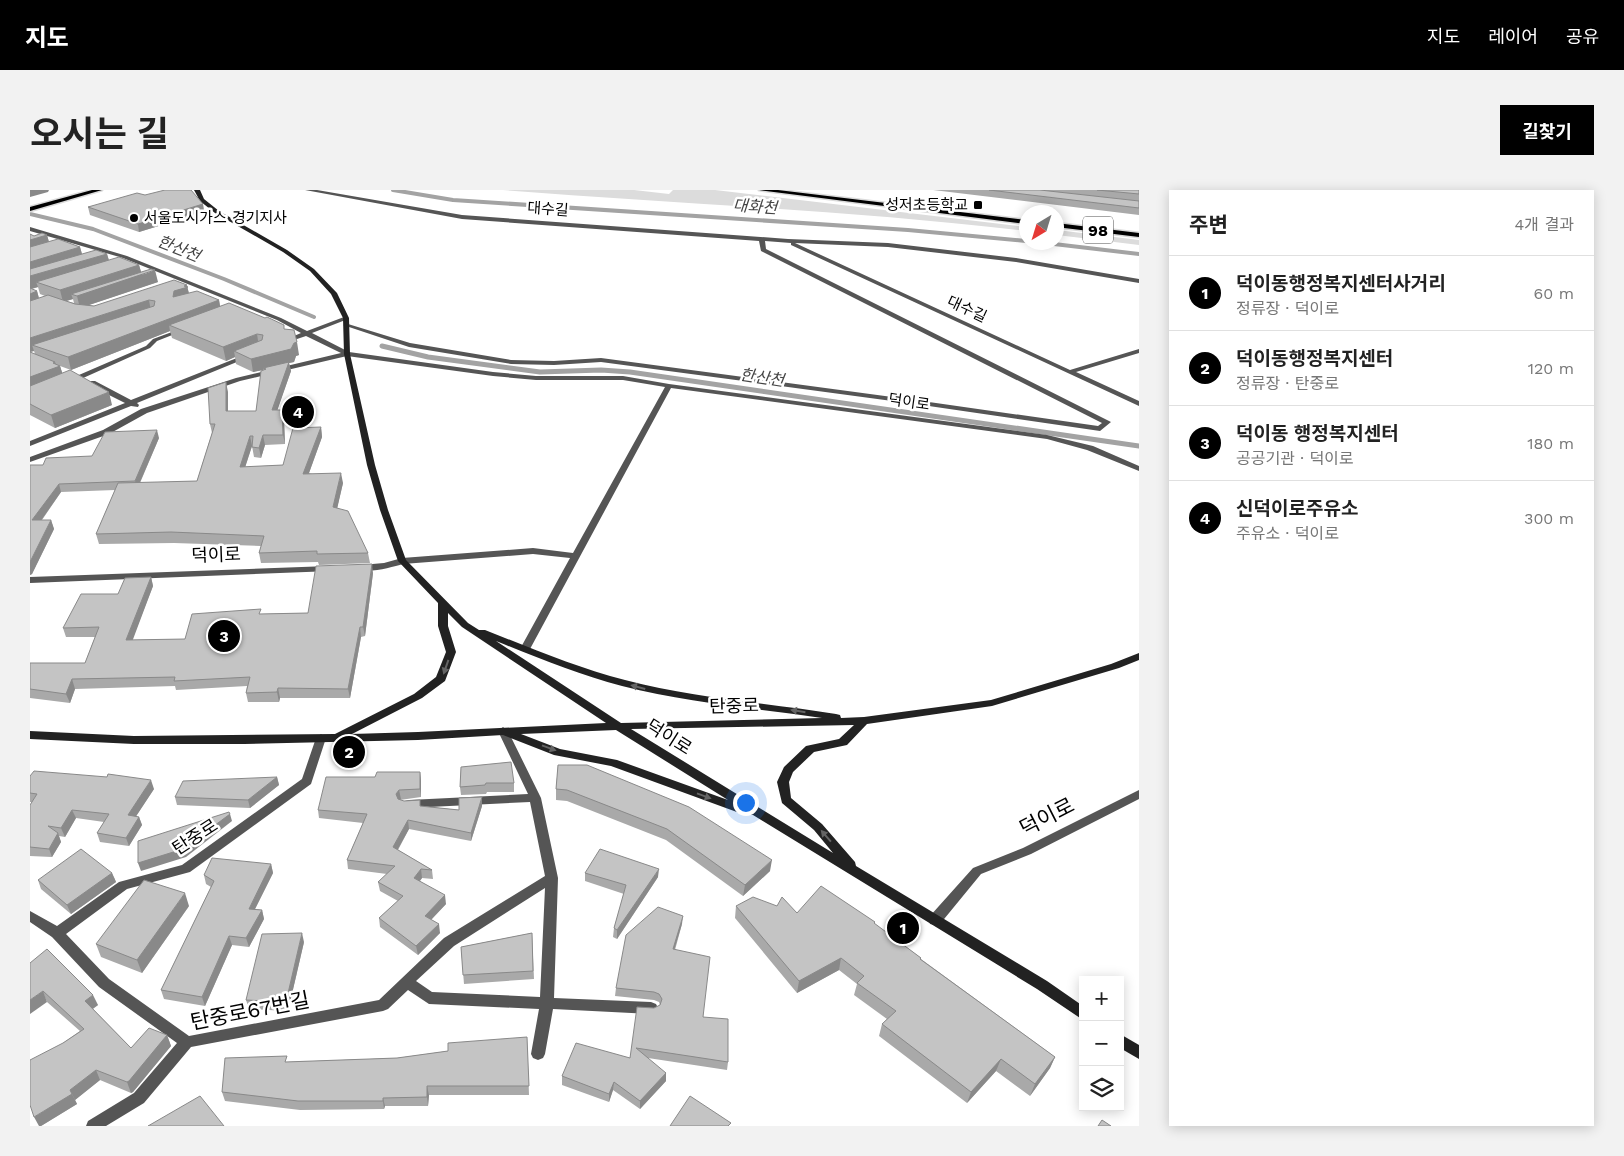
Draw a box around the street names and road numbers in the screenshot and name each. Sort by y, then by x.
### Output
street label: 대수길 [527,199,569,219]
road number: 98 [1083,216,1113,244]
street label: 대수길 [944,292,990,326]
street label: 덕이로 [887,390,931,414]
street label: 덕이로 [191,543,241,566]
street label: 탄중로 [709,695,759,716]
street label: 덕이로 [643,715,696,759]
street label: 덕이로 [1015,792,1078,841]
street label: 탄중로 [168,814,221,859]
street label: 탄중로67번길 [188,987,312,1034]

